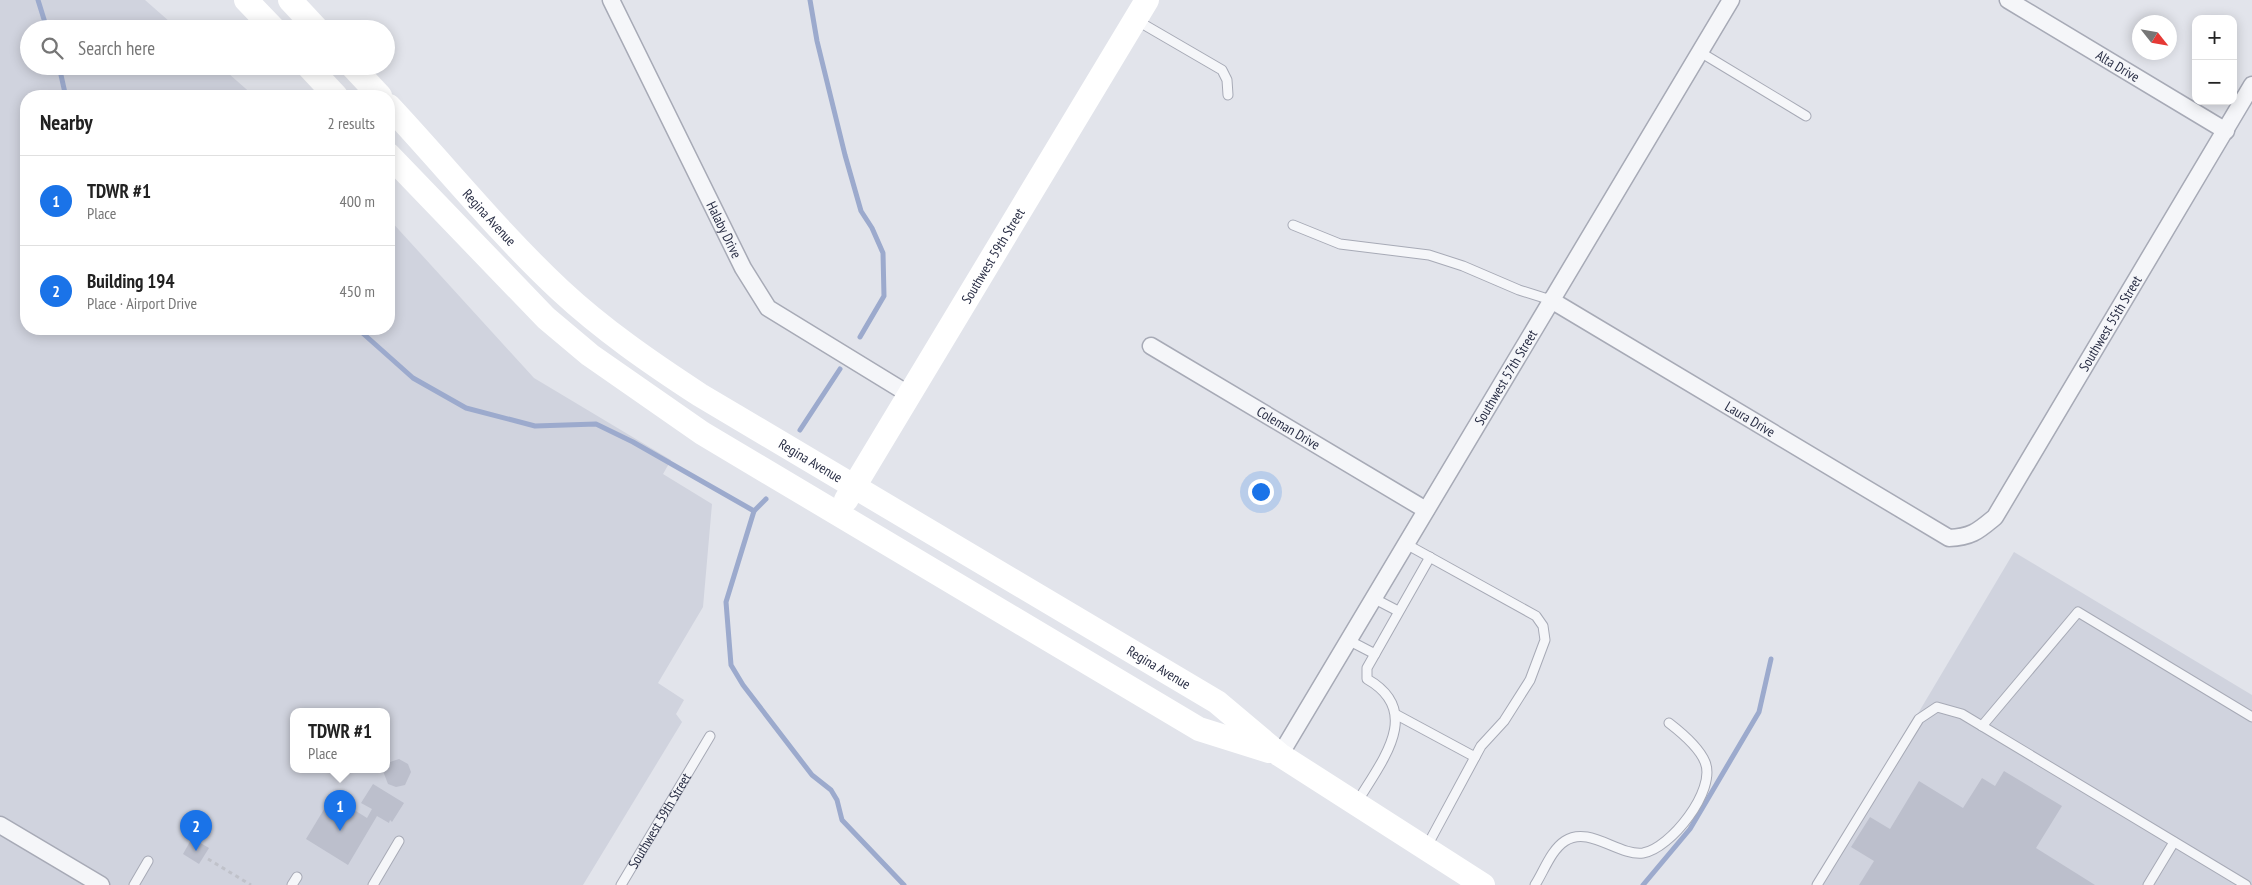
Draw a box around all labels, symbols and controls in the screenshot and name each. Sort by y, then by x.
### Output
north arrow [2132,15,2177,60]
map controls [2192,15,2237,105]
button: + [2192,15,2237,60]
search box [20,20,395,75]
icon: search [38,34,66,62]
text: Search here [78,36,155,60]
street label: Alta Drive [2093,46,2143,86]
button: − [2192,60,2237,105]
text: Nearby [40,109,93,136]
text: 2 results [328,113,375,133]
text: TDWR #1 [87,179,151,203]
street label: Regina Avenue [459,185,520,250]
text: 1 [52,191,60,211]
text: 400 m [340,191,375,211]
street label: Halaby Drive [703,198,746,261]
text: Place [87,203,116,223]
street label: Southwest 59th Street [957,205,1029,307]
text: Building 194 [87,269,175,293]
street label: Southwest 55th Street [2075,272,2146,374]
text: 2 [52,281,60,301]
text: 450 m [340,281,375,301]
text: Place · Airport Drive [87,293,197,313]
street label: Southwest 57th Street [1470,326,1541,428]
street label: Laura Drive [1722,397,1779,441]
street label: Coleman Drive [1254,402,1323,454]
street label: Regina Avenue [775,435,846,487]
your location [1248,479,1274,505]
street label: Regina Avenue [1124,642,1194,693]
popup [290,708,390,773]
text: TDWR #1 [308,719,372,743]
text: Place [308,743,337,763]
street label: Southwest 59th Street [624,769,695,872]
pin: 1 [324,790,356,831]
pin: 2 [180,810,212,851]

